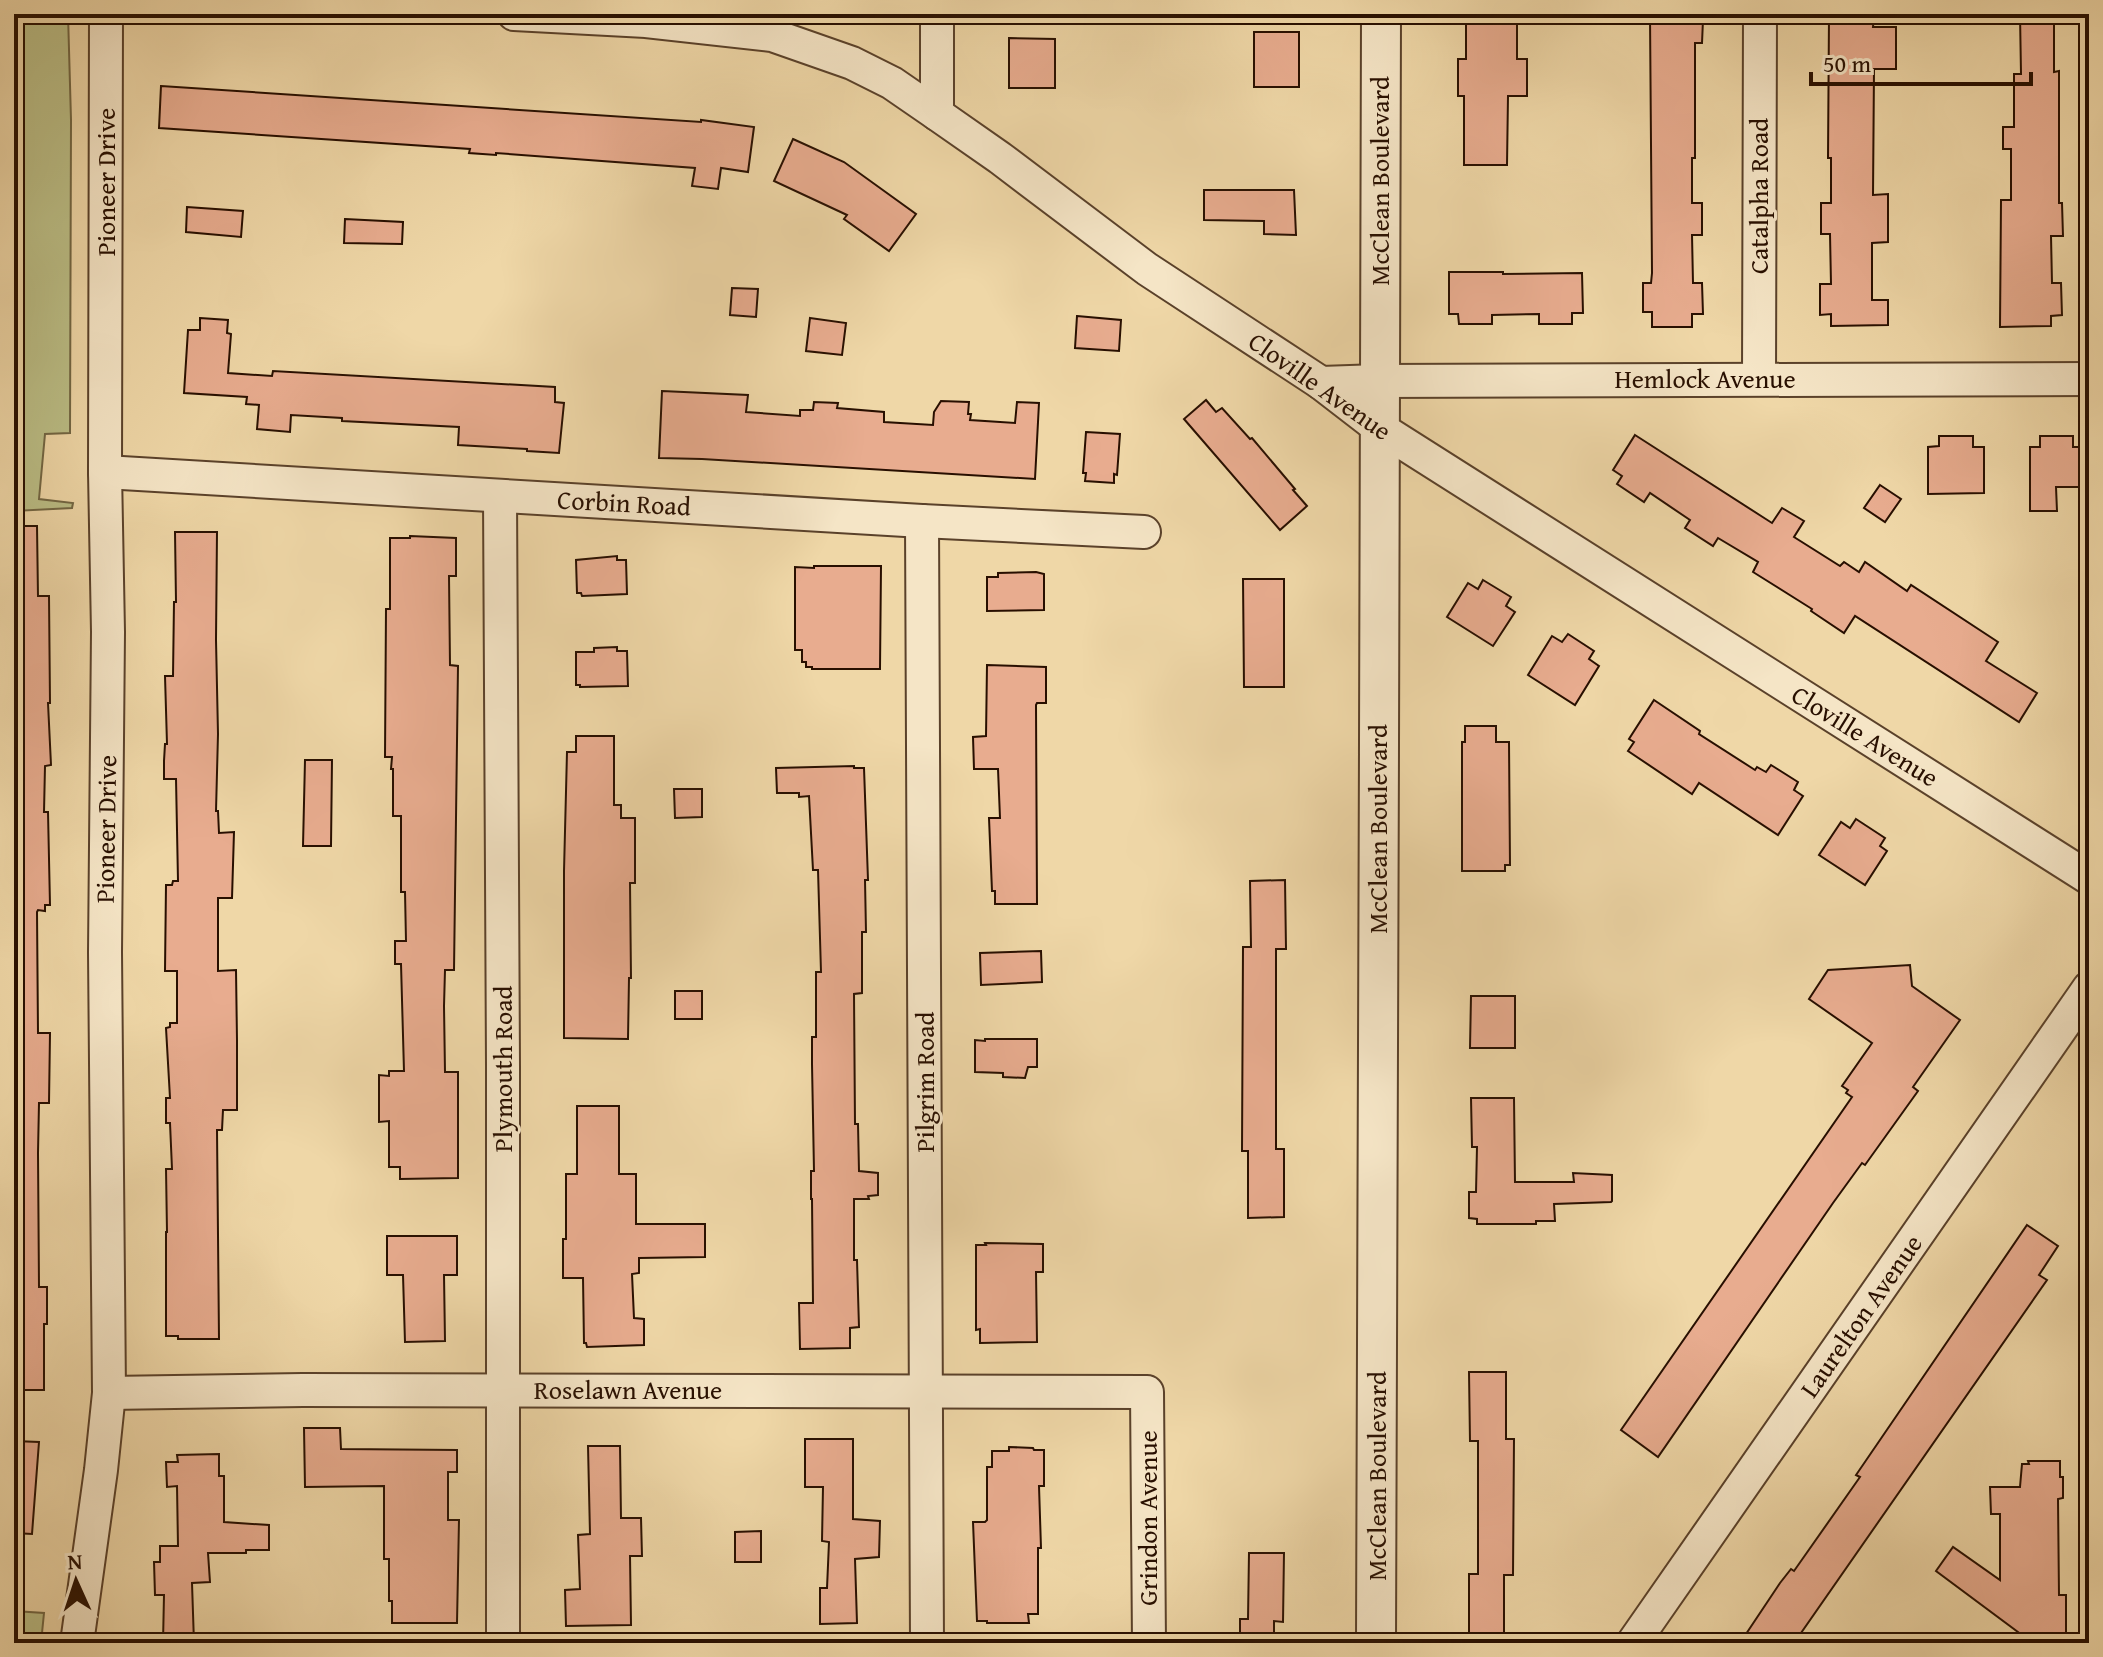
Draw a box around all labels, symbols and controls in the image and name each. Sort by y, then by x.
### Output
scale bar [1811,36,2031,86]
text: 50 m [1823,46,1871,81]
street label: McClean Boulevard [1360,76,1399,286]
street label: Pioneer Drive [86,108,125,256]
street label: Catalpha Road [1739,118,1778,274]
street label: Cloville Avenue [1241,322,1400,449]
street label: Hemlock Avenue [1614,359,1796,398]
street label: Corbin Road [556,480,692,525]
street label: Cloville Avenue [1784,675,1946,796]
street label: McClean Boulevard [1358,724,1397,934]
street label: Pioneer Drive [85,754,126,903]
street label: Plymouth Road [483,986,522,1152]
street label: Pilgrim Road [905,1011,944,1152]
street label: Laurelton Avenue [1790,1226,1931,1405]
street label: Roselawn Avenue [534,1370,722,1409]
street label: McClean Boulevard [1357,1371,1396,1581]
street label: Grindon Avenue [1128,1430,1167,1606]
north arrow [36,1541,116,1621]
text: N [67,1545,83,1577]

